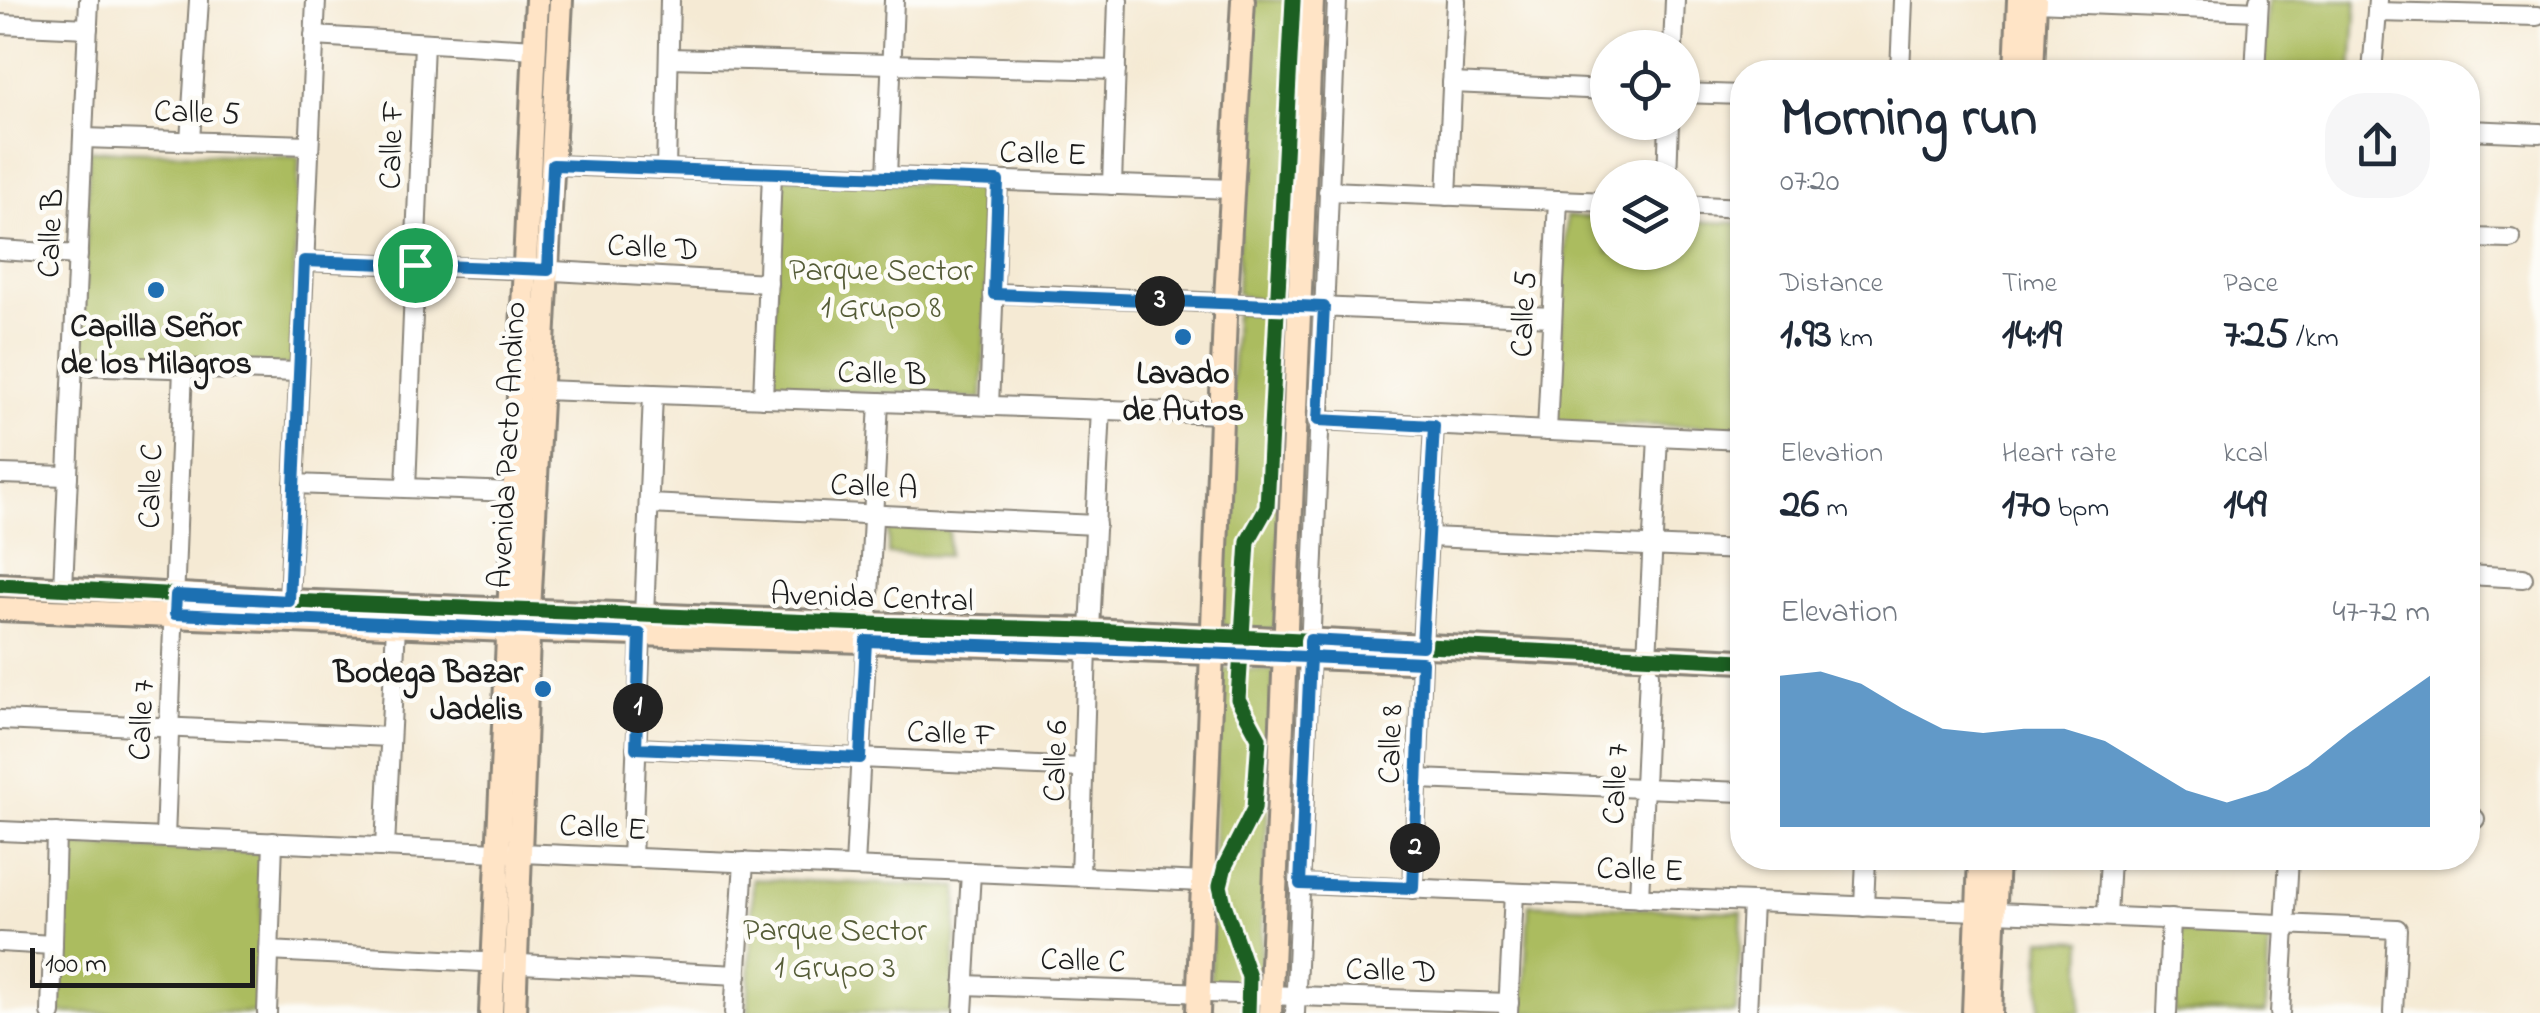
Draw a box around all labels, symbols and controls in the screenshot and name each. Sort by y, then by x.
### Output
map controls [1590,30,1700,270]
button: locate [1590,30,1700,140]
text: Morning run [1780,81,2037,161]
street label: Calle 5 [153,90,241,139]
button: share [2325,93,2430,198]
street label: Calle F [368,100,419,190]
street label: Calle E [998,130,1087,181]
text: 07:20 [1780,159,1839,206]
button: layers [1590,160,1700,270]
street label: Calle B [27,187,78,279]
pin [373,223,458,308]
street label: Calle D [606,224,700,275]
icon: arrive [388,238,443,293]
park label: Parque Sector 1 Grupo 8 [789,249,973,333]
text: Distance [1780,264,1883,305]
text: Time [2002,264,2057,305]
text: Pace [2223,264,2278,305]
street label: Calle 5 [1500,270,1551,358]
pin: 3 [1135,276,1185,326]
marker: Capilla Señor de los Milagros [145,279,167,301]
text: 3 [1154,280,1166,321]
street label: Avenida Pacto Andino [479,301,540,590]
place label: Capilla Señor de los Milagros [60,305,252,390]
text: 1.93 [1780,305,1832,366]
text: 14:19 [2002,305,2062,366]
text: 7:25 [2223,305,2289,366]
text: km [1832,319,1873,360]
text: /km [2289,319,2339,360]
marker: Lavado de Autos [1172,326,1194,348]
street label: Calle B [836,350,927,401]
place label: Lavado de Autos [1122,352,1244,436]
text: Elevation [1780,434,1883,475]
text: Heart rate [2002,434,2116,475]
text: kcal [2223,434,2268,475]
street label: Calle C [128,443,177,530]
street label: Calle A [829,463,919,514]
text: 26 [1780,475,1819,536]
text: 170 [2002,475,2050,536]
text: 149 [2223,475,2267,536]
text: m [1819,489,1848,530]
text: bpm [2050,489,2109,530]
street label: Avenida Central [770,572,974,627]
text: Elevation [1780,590,1898,637]
text: 47–72 m [2332,590,2430,637]
place label: Bodega Bazar Jadelis [331,651,524,735]
street label: Calle 7 [118,678,169,762]
marker: Bodega Bazar Jadelis [532,678,554,700]
pin: 1 [613,683,663,733]
text: 1 [634,687,642,728]
street label: Calle 8 [1368,703,1417,785]
street label: Calle F [905,710,997,761]
street label: Calle 6 [1033,719,1082,803]
street label: Calle 7 [1592,742,1643,826]
street label: Calle E [558,804,648,855]
pin: 2 [1390,823,1440,873]
text: 2 [1408,827,1422,868]
street label: Calle E [1595,846,1684,897]
park label: Parque Sector 1 Grupo 3 [743,909,927,993]
street label: Calle C [1039,938,1126,987]
scale bar [30,943,255,988]
text: 100 m [45,945,107,986]
street label: Calle D [1344,947,1437,998]

